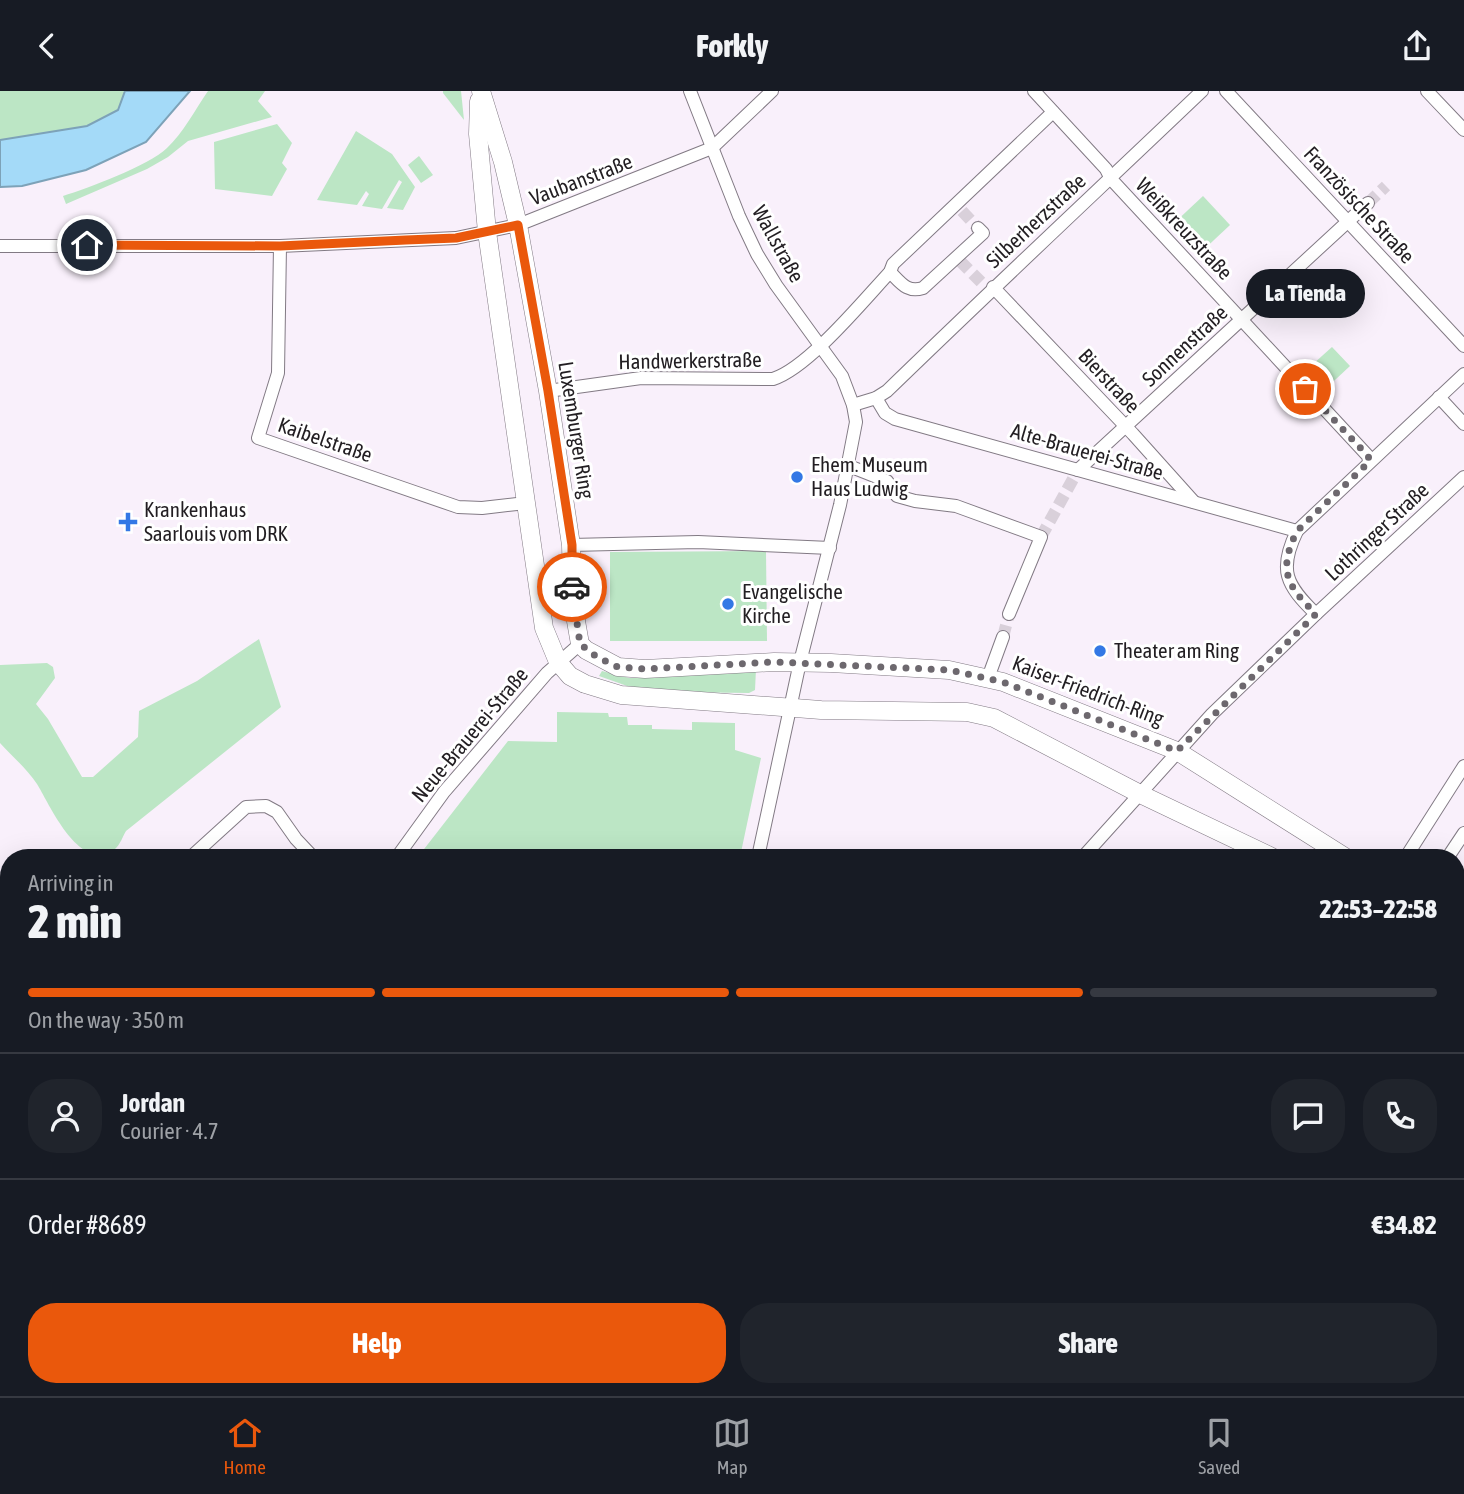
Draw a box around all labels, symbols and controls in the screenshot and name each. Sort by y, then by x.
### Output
icon: back [28,27,66,65]
text: Forkly [696,27,768,64]
icon: share [1398,27,1436,65]
street label: Französische Straße [1300,141,1420,268]
street label: Vaubanstraße [526,149,635,210]
street label: Silberherzstraße [981,168,1090,272]
street label: Weißkreuzstraße [1132,173,1238,284]
street label: Wallstraße [748,201,810,286]
pin [57,215,117,275]
icon: home [68,226,106,264]
callout: La Tienda [1246,270,1364,319]
text: La Tienda [1265,280,1346,306]
street label: Sonnenstraße [1137,300,1232,391]
street label: Bierstraße [1074,343,1145,417]
street label: Handwerkerstraße [618,347,762,373]
pin [1275,359,1335,419]
street label: Luxemburger Ring [554,360,600,500]
icon: bag [1286,370,1324,408]
street label: Kaibelstraße [275,412,376,466]
street label: Alte-Brauerei-Straße [1008,418,1166,484]
place label: Ehem. Museum Haus Ludwig [811,452,928,500]
marker: Ehem. Museum Haus Ludwig [789,469,805,485]
street label: Lothringer Straße [1320,477,1433,585]
place label: Krankenhaus Saarlouis vom DRK [144,497,289,545]
marker: Krankenhaus Saarlouis vom DRK [118,512,138,532]
courier [537,552,607,622]
icon: car [553,568,591,606]
place label: Evangelische Kirche [742,579,843,627]
marker: Evangelische Kirche [720,596,736,612]
place label: Theater am Ring [1114,638,1239,662]
marker: Theater am Ring [1092,643,1108,659]
street label: Kaiser-Friedrich-Ring [1009,650,1167,730]
street label: Neue-Brauerei-Straße [406,662,532,806]
text: Arriving in [28,870,114,896]
text: 22:53–22:58 [1320,894,1437,924]
text: 2 min [28,895,122,948]
text: On the way · 350 m [28,1007,184,1033]
button: person [28,1079,102,1153]
button: chat [1271,1079,1345,1153]
button: phone [1363,1079,1437,1153]
text: Jordan [120,1088,185,1118]
text: Courier · 4.7 [120,1118,219,1144]
text: Order #8689 [28,1210,147,1240]
text: €34.82 [1372,1210,1437,1240]
button: Help [28,1303,726,1383]
button: Share [740,1303,1437,1383]
tab: Home [224,1414,266,1478]
tab: Map [713,1414,751,1478]
tab: Saved [1198,1414,1240,1478]

